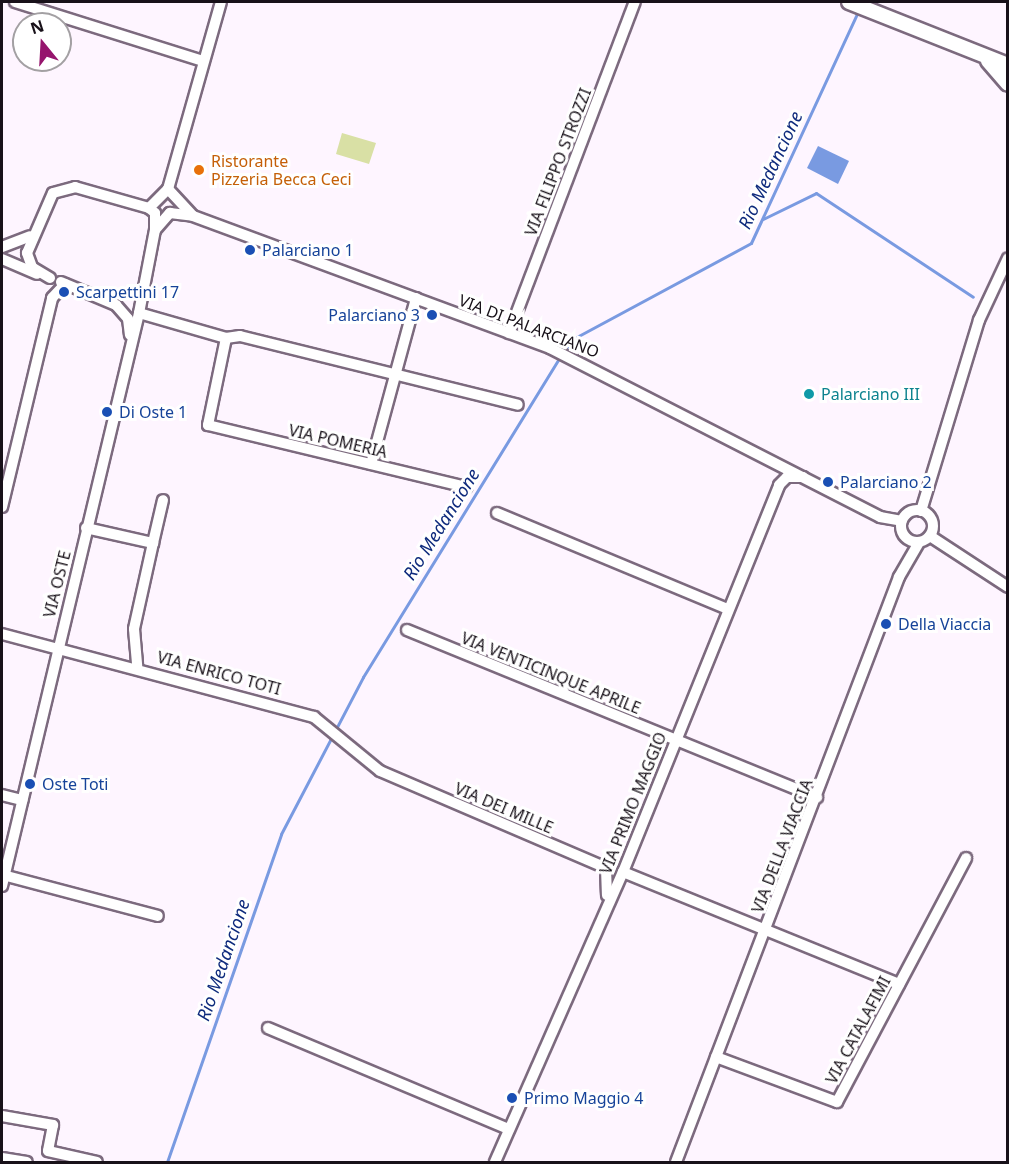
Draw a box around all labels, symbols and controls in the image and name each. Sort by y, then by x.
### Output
north arrow [12,12,72,72]
text: N [27,14,47,39]
street label: VIA FILIPPO STROZZI [521,85,595,239]
water label: Rio Medancione [733,108,807,232]
place label: Ristorante Pizzeria Becca Ceci [211,151,352,189]
marker: Ristorante Pizzeria Becca Ceci [192,163,206,177]
place label: Palarciano 1 [262,240,354,260]
marker: Palarciano 1 [243,243,257,257]
place label: Scarpettini 17 [76,282,179,302]
marker: Scarpettini 17 [57,285,71,299]
street label: VIA DI PALARCIANO [456,290,602,362]
place label: Palarciano 3 [328,305,420,325]
marker: Palarciano 3 [425,308,439,322]
place label: Palarciano III [821,384,920,404]
marker: Palarciano III [802,387,816,401]
place label: Di Oste 1 [119,402,187,422]
marker: Di Oste 1 [100,405,114,419]
street label: VIA POMERIA [287,420,389,462]
water label: Rio Medancione [398,464,484,584]
place label: Palarciano 2 [840,472,932,492]
marker: Palarciano 2 [821,475,835,489]
street label: VIA OSTE [39,548,75,620]
place label: Della Viaccia [898,614,991,634]
marker: Della Viaccia [879,617,893,631]
street label: VIA VENTICINQUE APRILE [458,628,644,718]
street label: VIA ENRICO TOTI [155,647,283,699]
street label: VIA PRIMO MAGGIO [596,729,670,877]
place label: Oste Toti [42,774,108,794]
street label: VIA DELLA VIACCIA [748,776,816,916]
marker: Oste Toti [23,777,37,791]
street label: VIA DEI MILLE [452,779,556,837]
water label: Rio Medancione [192,896,254,1024]
street label: VIA CATALAFIMI [822,973,894,1087]
place label: Primo Maggio 4 [524,1088,644,1108]
marker: Primo Maggio 4 [505,1091,519,1105]

